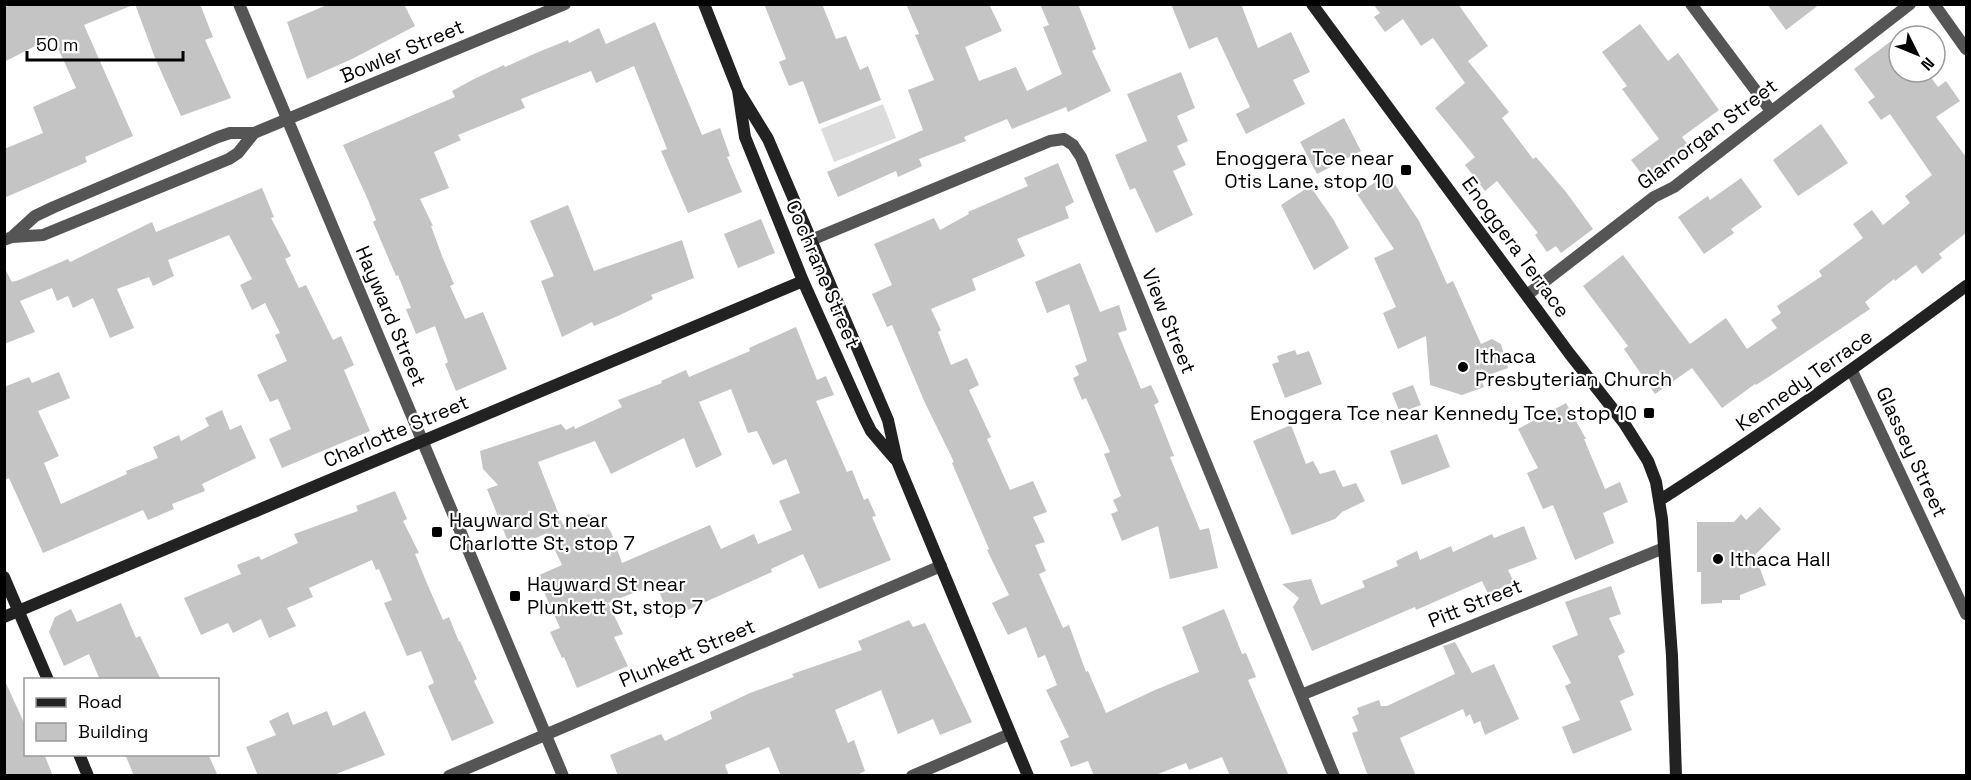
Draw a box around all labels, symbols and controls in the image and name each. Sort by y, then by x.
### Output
street label: Bowler Street [336,13,468,89]
scale bar [27,24,183,62]
north arrow [1887,24,1947,84]
text: 50 m [36,33,78,56]
text: N [1916,53,1939,75]
street label: Glamorgan Street [1632,73,1782,195]
place label: Enoggera Tce near Otis Lane, stop 10 [1215,145,1394,194]
marker: Enoggera Tce near Otis Lane, stop 10 [1399,163,1413,177]
street label: Enoggera Terrace [1456,171,1576,323]
street label: Cochrane Street [780,196,866,352]
street label: Hayward Street [350,242,432,390]
street label: View Street [1136,265,1202,377]
street label: Kennedy Terrace [1731,323,1877,437]
place label: Ithaca Presbyterian Church [1475,343,1672,392]
marker: Ithaca Presbyterian Church [1456,360,1470,374]
street label: Glassey Street [1870,383,1954,521]
street label: Charlotte Street [320,389,472,473]
place label: Enoggera Tce near Kennedy Tce, stop 10 [1250,400,1637,426]
marker: Enoggera Tce near Kennedy Tce, stop 10 [1642,406,1656,420]
place label: Hayward St near Charlotte St, stop 7 [449,507,635,556]
marker: Hayward St near Charlotte St, stop 7 [430,525,444,539]
place label: Ithaca Hall [1730,546,1831,572]
marker: Ithaca Hall [1711,552,1725,566]
place label: Hayward St near Plunkett St, stop 7 [527,571,703,620]
street label: Pitt Street [1424,572,1526,634]
marker: Hayward St near Plunkett St, stop 7 [508,589,522,603]
street label: Plunkett Street [615,613,759,693]
legend [24,678,219,756]
text: Road [78,690,122,713]
text: Building [78,720,148,743]

